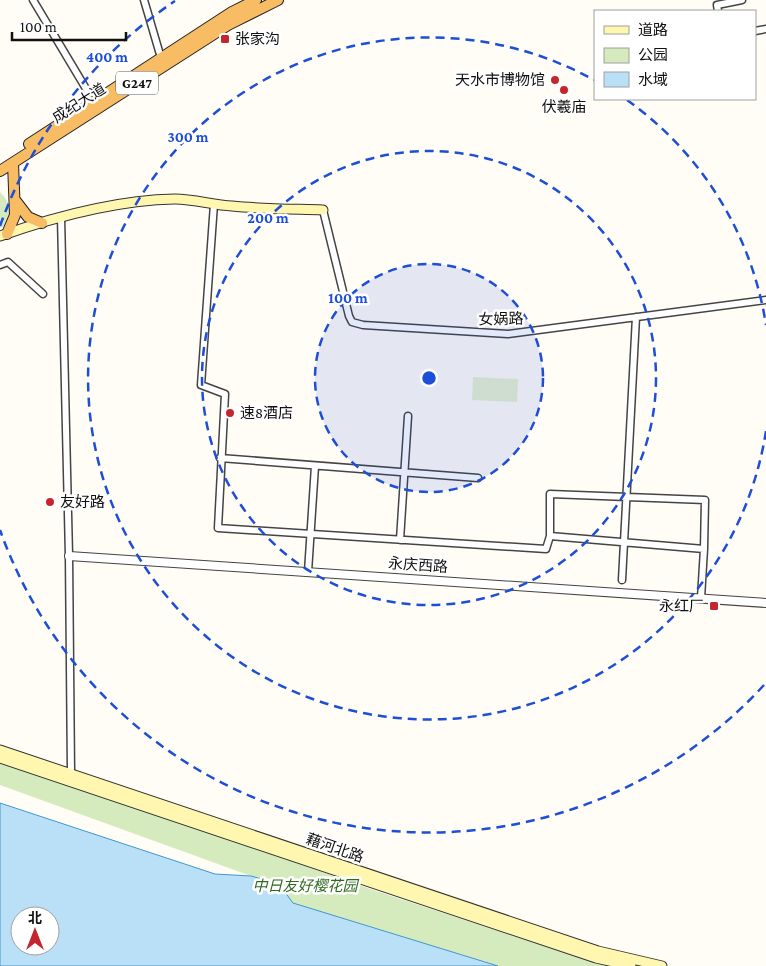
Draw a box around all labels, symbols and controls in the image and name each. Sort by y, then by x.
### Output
scale bar [12,10,126,42]
legend [594,10,756,100]
text: 100 m [20,19,57,35]
text: 道路 [638,22,668,38]
place label: 张家沟 [235,31,280,47]
marker: 张家沟 [219,33,231,45]
text: 公园 [638,47,668,63]
text: 400 m [86,49,128,65]
place label: 天水市博物馆 [455,71,545,88]
road number: G247 [116,72,158,95]
text: 水域 [638,72,668,88]
marker: 天水市博物馆 [549,74,561,86]
street label: 成纪大道 [49,80,109,126]
marker: 伏羲庙 [558,84,570,96]
place label: 伏羲庙 [541,99,587,115]
text: 300 m [167,129,209,145]
text: 200 m [247,210,289,226]
text: 100 m [328,290,368,306]
street label: 女娲路 [478,310,524,327]
centre of rings [420,369,438,387]
place label: 速8酒店 [240,405,293,421]
marker: 速8酒店 [224,407,236,419]
place label: 友好路 [60,493,105,510]
marker: 友好路 [44,496,56,508]
street label: 永庆西路 [388,555,448,575]
place label: 永红厂 [659,598,704,614]
marker: 永红厂 [708,600,720,612]
street label: 藉河北路 [304,830,366,865]
park label: 中日友好樱花园 [252,878,359,894]
north arrow [10,906,60,956]
text: 北 [28,910,42,926]

